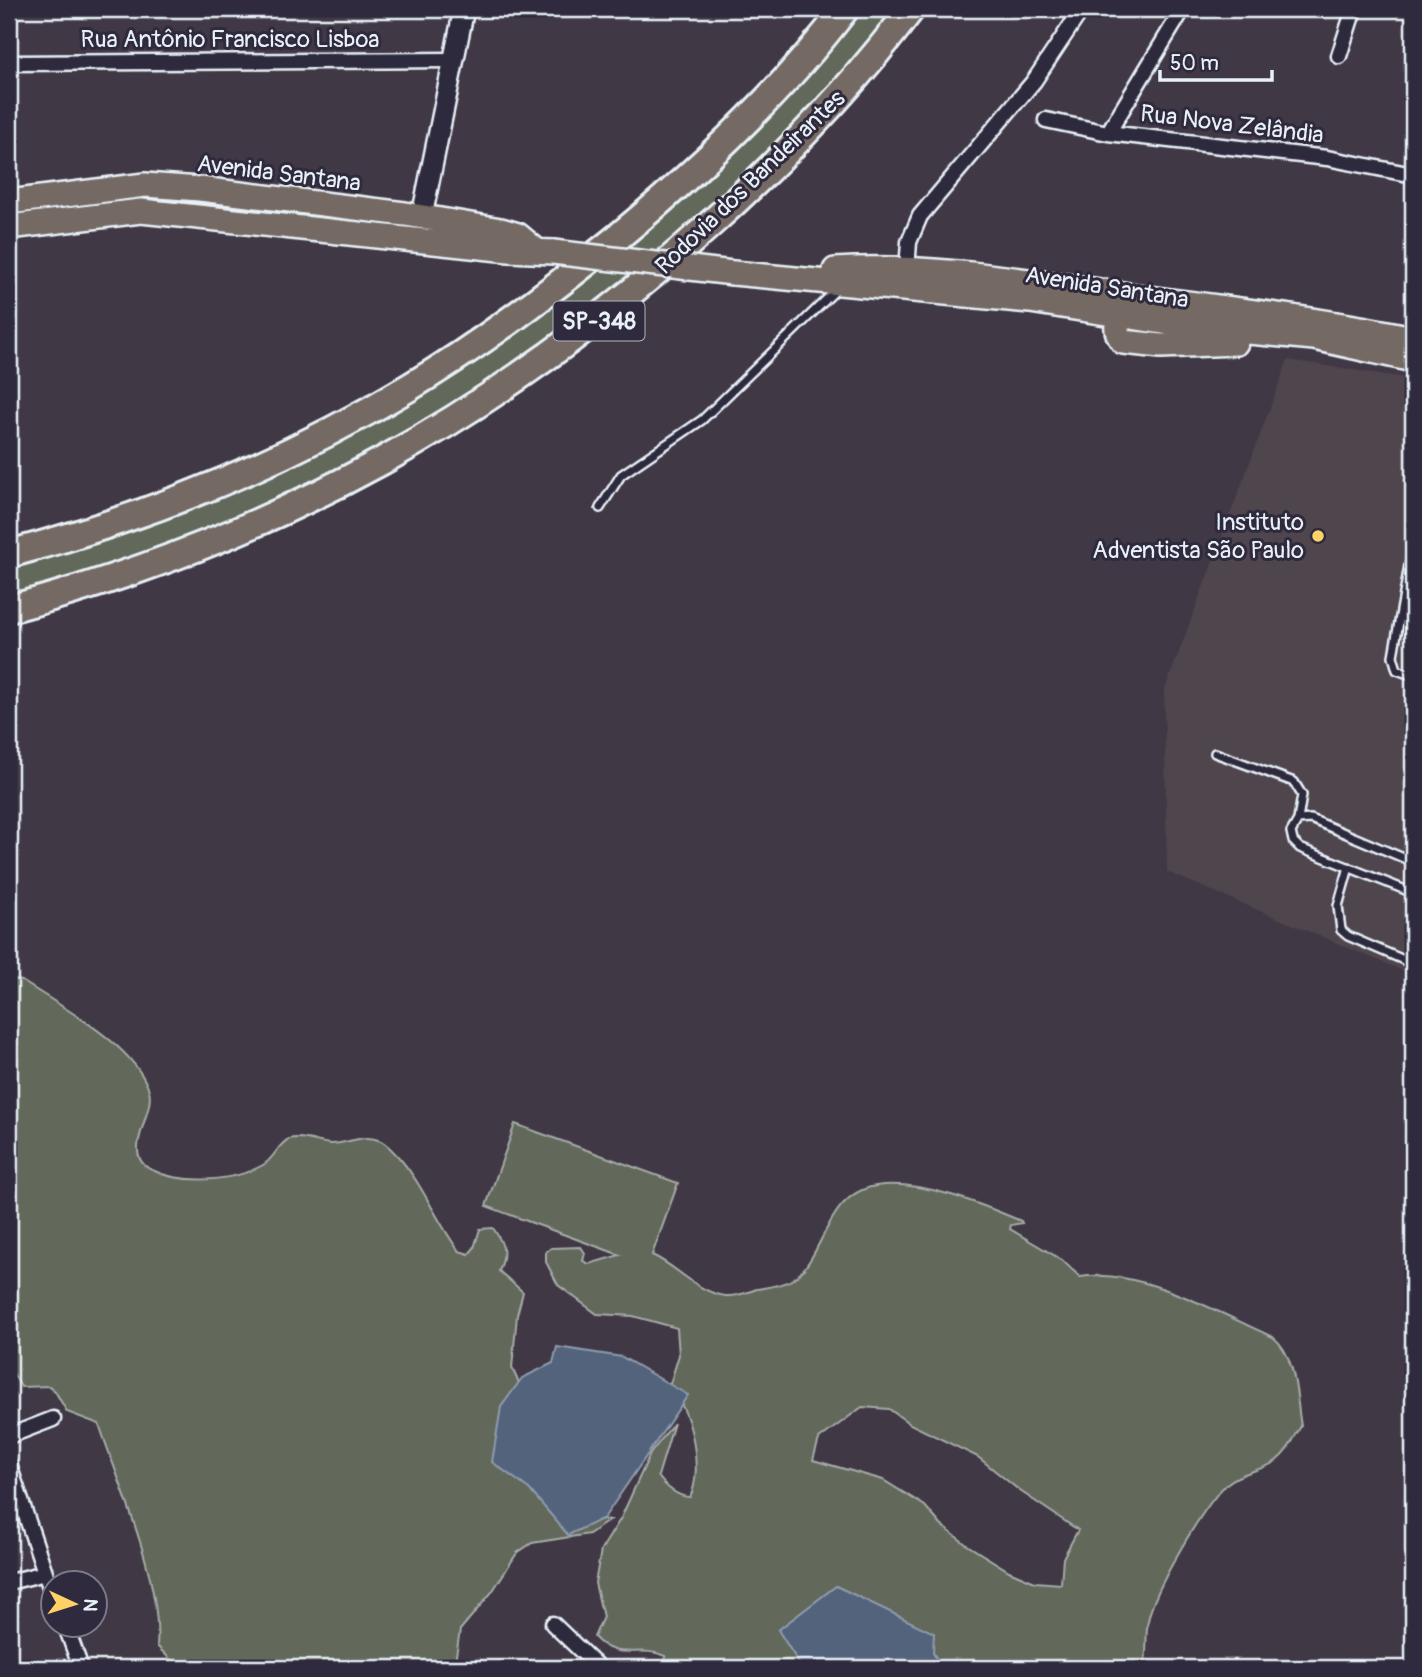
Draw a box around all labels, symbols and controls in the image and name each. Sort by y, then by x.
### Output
street label: Rua Antônio Francisco Lisboa [81,25,379,54]
scale bar [1160,38,1272,82]
text: 50 m [1170,50,1219,77]
street label: Rodovia dos Bandeirantes [649,84,852,281]
street label: Rua Nova Zelândia [1139,99,1325,150]
street label: Avenida Santana [195,149,363,198]
street label: Avenida Santana [1023,260,1191,315]
road number: SP-348 [554,302,644,340]
place label: Instituto Adventista São Paulo [1092,508,1304,565]
marker: Instituto Adventista São Paulo [1310,528,1326,544]
north arrow [38,1568,108,1638]
text: N [78,1598,102,1613]

